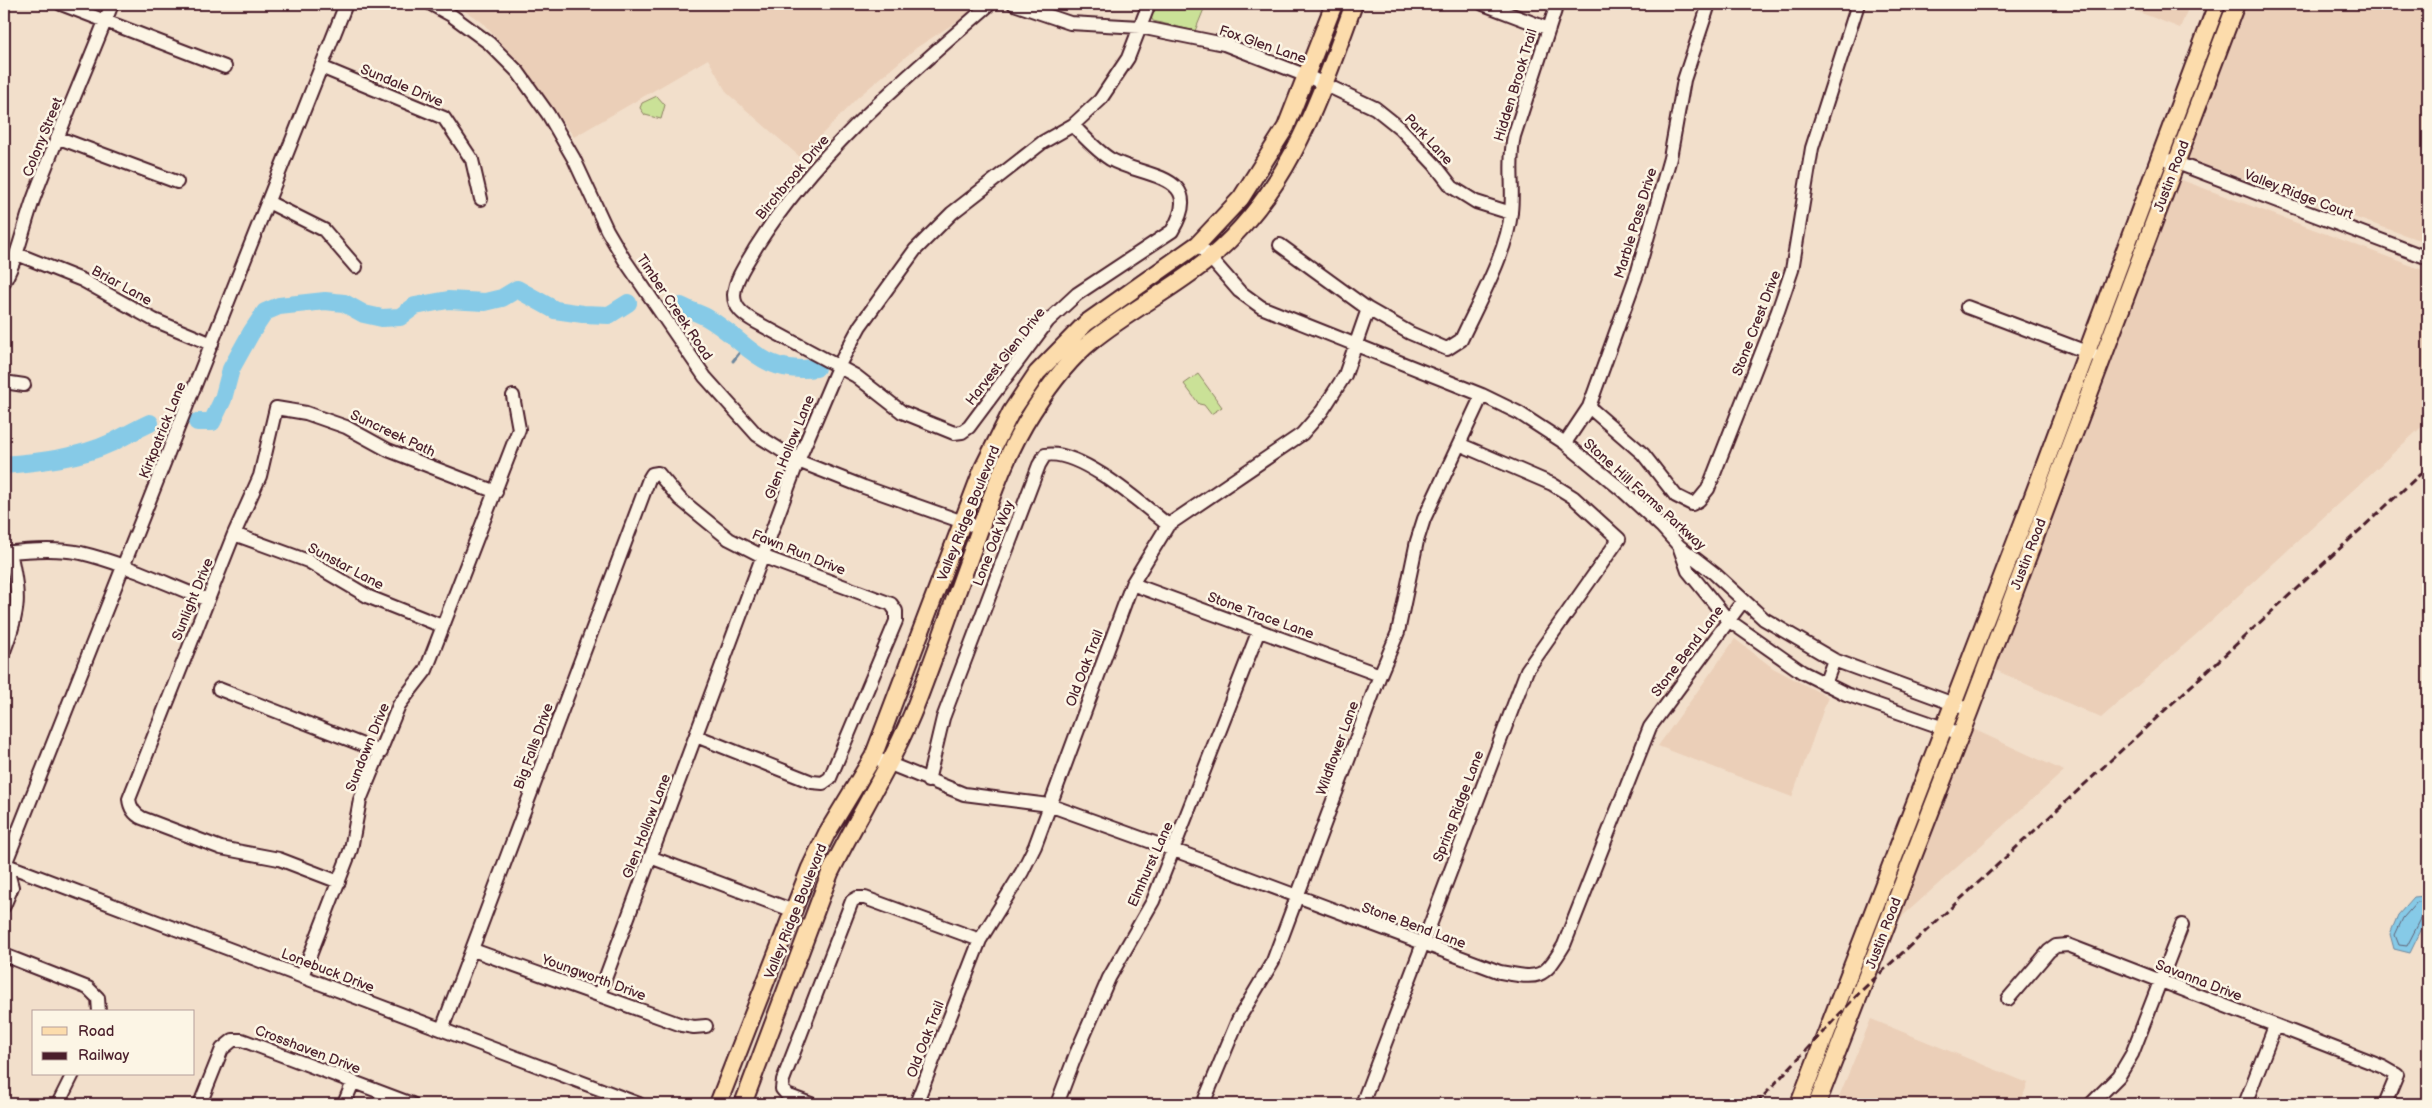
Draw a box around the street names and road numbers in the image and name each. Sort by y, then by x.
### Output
street label: Fox Glen Lane [1217,22,1309,67]
street label: Hidden Brook Trail [1490,27,1541,144]
street label: Sundale Drive [358,60,446,111]
street label: Colony Street [19,94,66,179]
street label: Park Lane [1401,110,1457,168]
street label: Birchbrook Drive [752,132,833,223]
street label: Justin Road [2150,138,2193,214]
street label: Marble Pass Drive [1611,166,1660,281]
street label: Valley Ridge Court [2242,166,2356,223]
street label: Timber Creek Road [633,251,716,363]
street label: Briar Lane [89,262,155,309]
street label: Stone Crest Drive [1729,268,1784,378]
street label: Harvest Glen Drive [962,304,1049,409]
street label: Kirkpatrick Lane [135,379,190,481]
street label: Glen Hollow Lane [761,393,818,502]
street label: Suncreek Path [348,406,438,461]
street label: Stone Hill Farms Parkway [1580,435,1710,554]
street label: Valley Ridge Boulevard [934,443,1003,583]
street label: Lone Oak Way [969,497,1018,588]
street label: Justin Road [2007,516,2050,592]
street label: Fawn Run Drive [750,526,848,579]
street label: Sunstar Lane [305,539,387,594]
street label: Sunlight Drive [168,555,217,643]
street label: Stone Trace Lane [1206,588,1316,643]
street label: Stone Bend Lane [1648,602,1727,700]
street label: Old Oak Trail [1062,627,1107,709]
street label: Wildflower Lane [1313,699,1362,798]
street label: Sundown Drive [342,700,393,794]
street label: Big Falls Drive [510,701,557,792]
street label: Spring Ridge Lane [1429,748,1488,864]
street label: Glen Hollow Lane [619,771,674,881]
street label: Elmhurst Lane [1124,819,1177,909]
street label: Valley Ridge Boulevard [761,841,830,981]
street label: Justin Road [1862,895,1905,971]
street label: Stone Bend Lane [1359,899,1468,952]
street label: Lonebuck Drive [279,945,377,996]
street label: Youngworth Drive [538,950,648,1004]
street label: Savanna Drive [2153,956,2244,1005]
street label: Old Oak Trail [903,998,948,1080]
street label: Crosshaven Drive [253,1022,363,1077]

